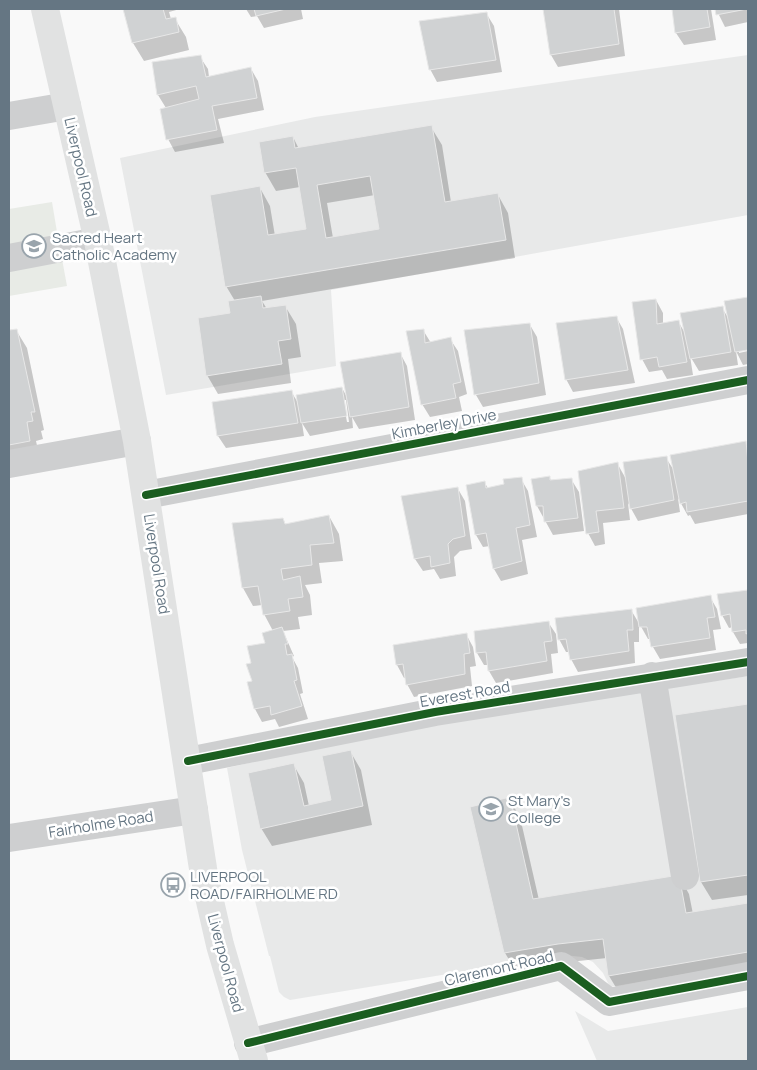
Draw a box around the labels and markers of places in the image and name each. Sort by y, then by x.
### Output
place label: Sacred Heart Catholic Academy [52,227,177,265]
school or university icon: Sacred Heart Catholic Academy [21,233,47,259]
place label: St Mary's College [508,790,570,828]
school or university icon: St Mary's College [478,796,504,822]
place label: LIVERPOOL ROAD/FAIRHOLME RD [190,866,338,904]
bus stop icon: LIVERPOOL ROAD/FAIRHOLME RD [160,872,186,898]

